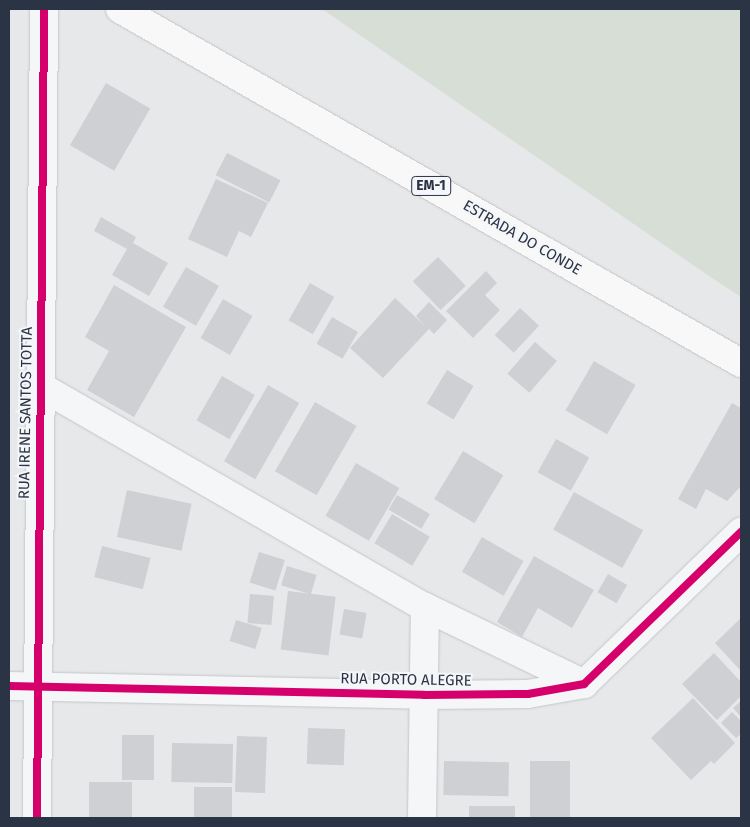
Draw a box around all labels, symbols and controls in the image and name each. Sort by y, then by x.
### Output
road number: EM-1 [411,175,451,198]
street label: ESTRADA DO CONDE [460,197,584,279]
street label: RUA IRENE SANTOS TOTTA [15,327,37,499]
street label: RUA PORTO ALEGRE [340,670,472,690]

